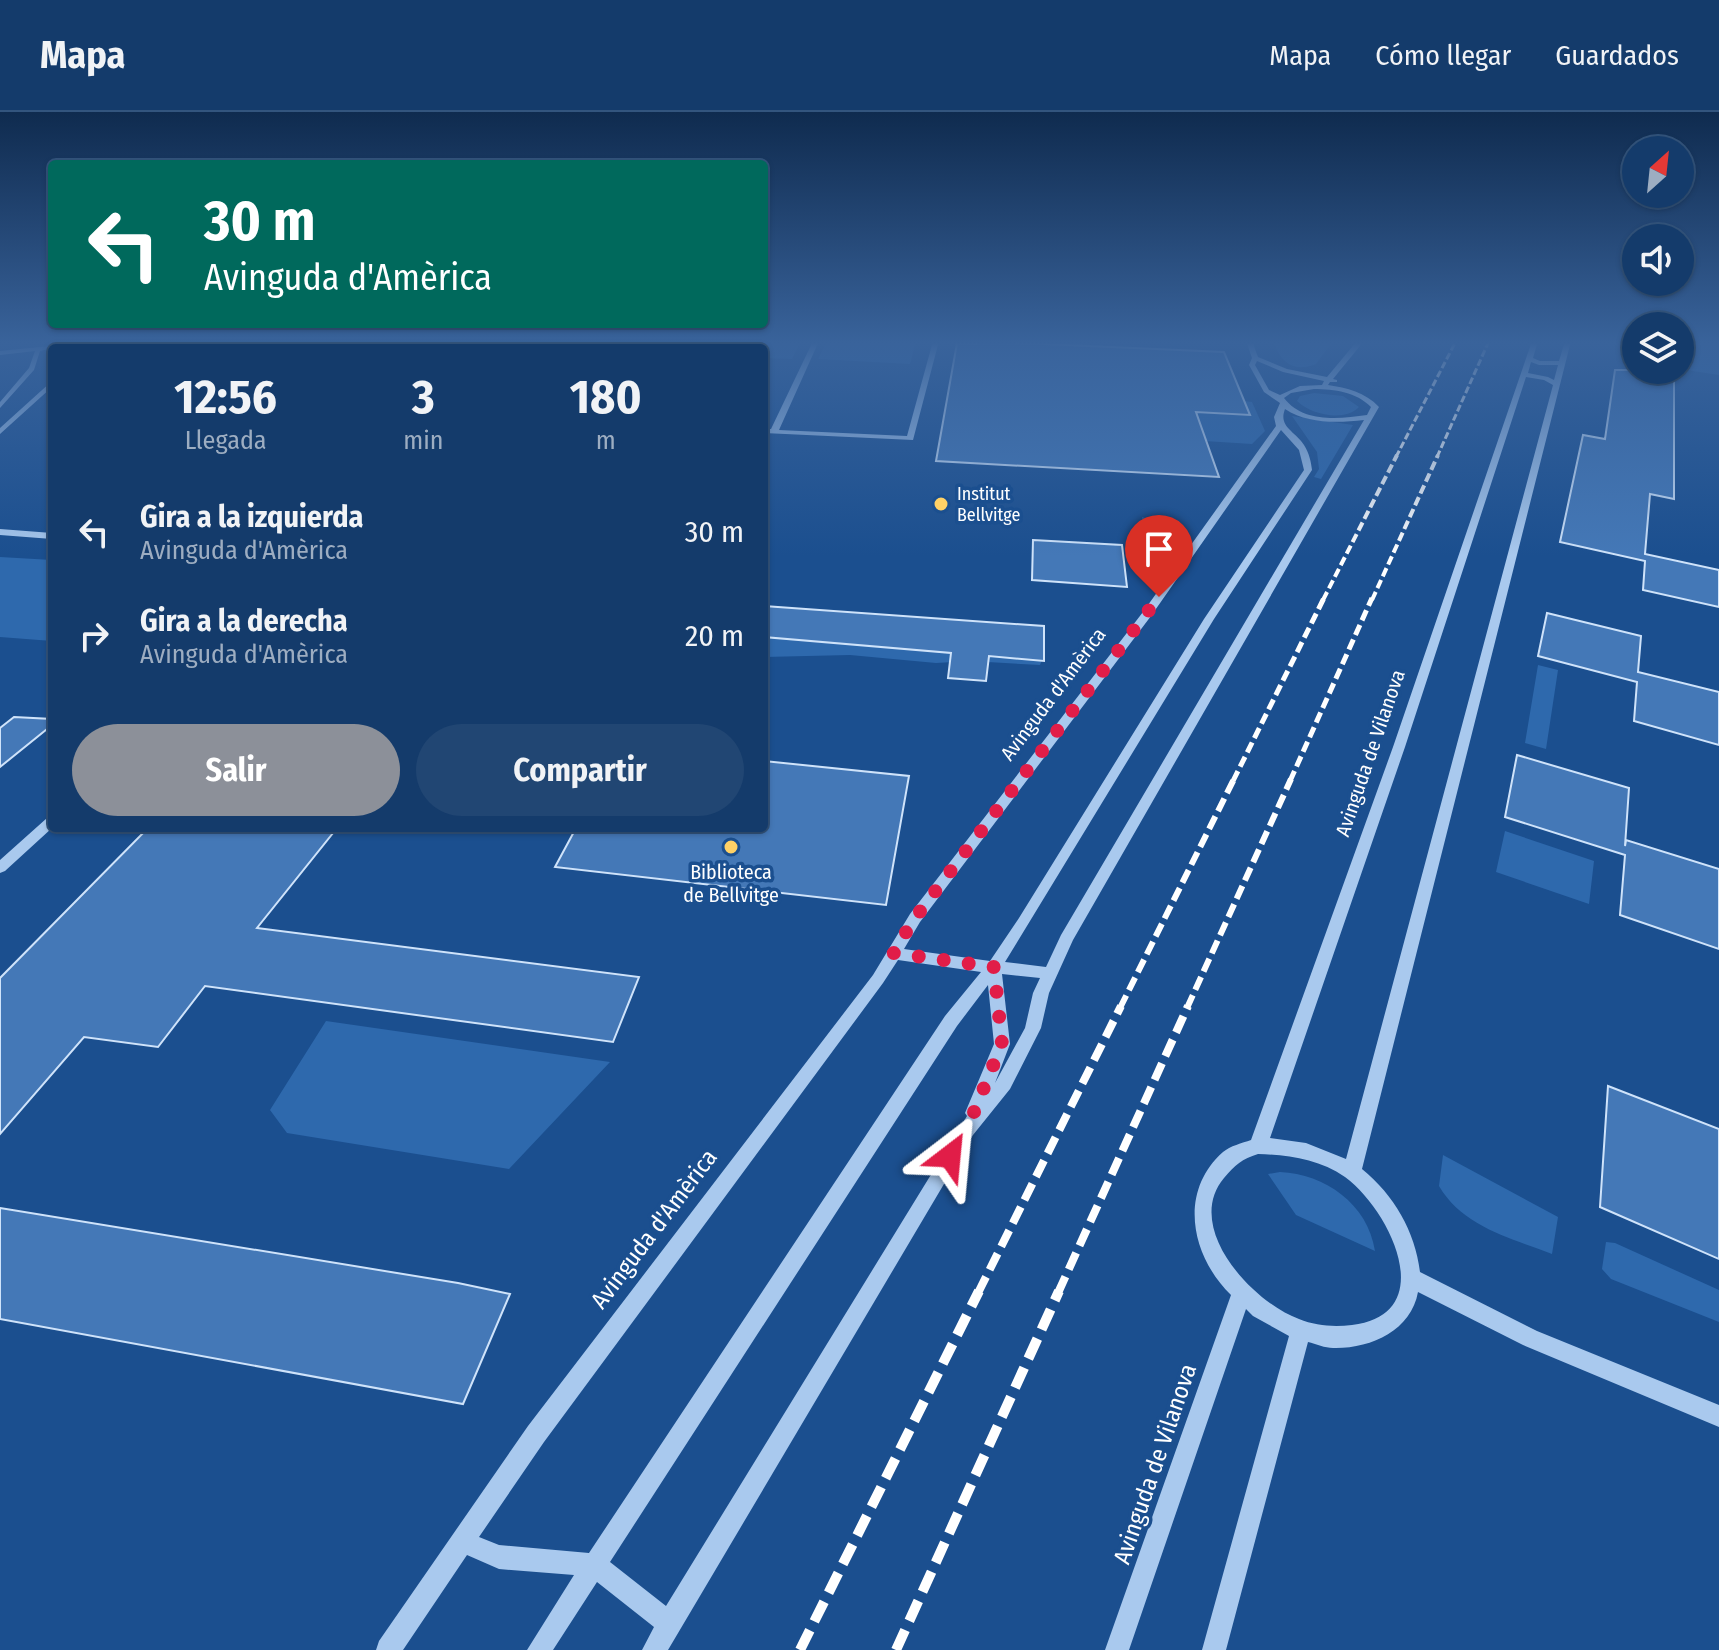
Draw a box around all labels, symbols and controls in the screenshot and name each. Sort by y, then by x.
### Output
text: Mapa [40,32,125,78]
text: Mapa [1269,39,1331,72]
text: Cómo llegar [1375,39,1511,72]
text: Guardados [1555,39,1679,72]
north arrow [1622,136,1694,208]
map controls [1622,136,1694,384]
text: 30 m [204,188,315,255]
icon: left [72,192,176,296]
button: sound [1622,224,1694,296]
text: Avinguda d'Amèrica [204,256,492,300]
button: layers [1622,312,1694,384]
text: 12:56 [174,368,277,426]
text: 3 [412,368,435,426]
text: 180 [570,368,642,426]
text: Llegada [185,425,267,456]
text: min [403,425,443,456]
text: m [596,425,616,456]
place label: Institut Bellvitge [957,483,1020,526]
marker: Institut Bellvitge [932,495,950,513]
text: Gira a la izquierda [140,499,363,535]
icon: left [72,510,116,554]
text: 30 m [685,514,744,550]
pin [1125,515,1193,597]
icon: arrive [1137,527,1181,571]
text: Avinguda d'Amèrica [140,535,348,566]
text: Gira a la derecha [140,603,348,639]
icon: right [72,614,116,658]
text: 20 m [685,618,744,654]
street label: Avinguda d'Amèrica [995,623,1111,765]
text: Avinguda d'Amèrica [140,639,348,670]
street label: Avinguda de Vilanova [1330,666,1410,840]
button: Salir [72,724,400,816]
button: Compartir [416,724,744,816]
marker: Biblioteca de Bellvitge [722,838,740,856]
place label: Biblioteca de Bellvitge [683,860,779,907]
position arrow [908,1114,992,1198]
street label: Avinguda d'Amèrica [585,1144,723,1314]
street label: Avinguda de Vilanova [1108,1360,1202,1568]

